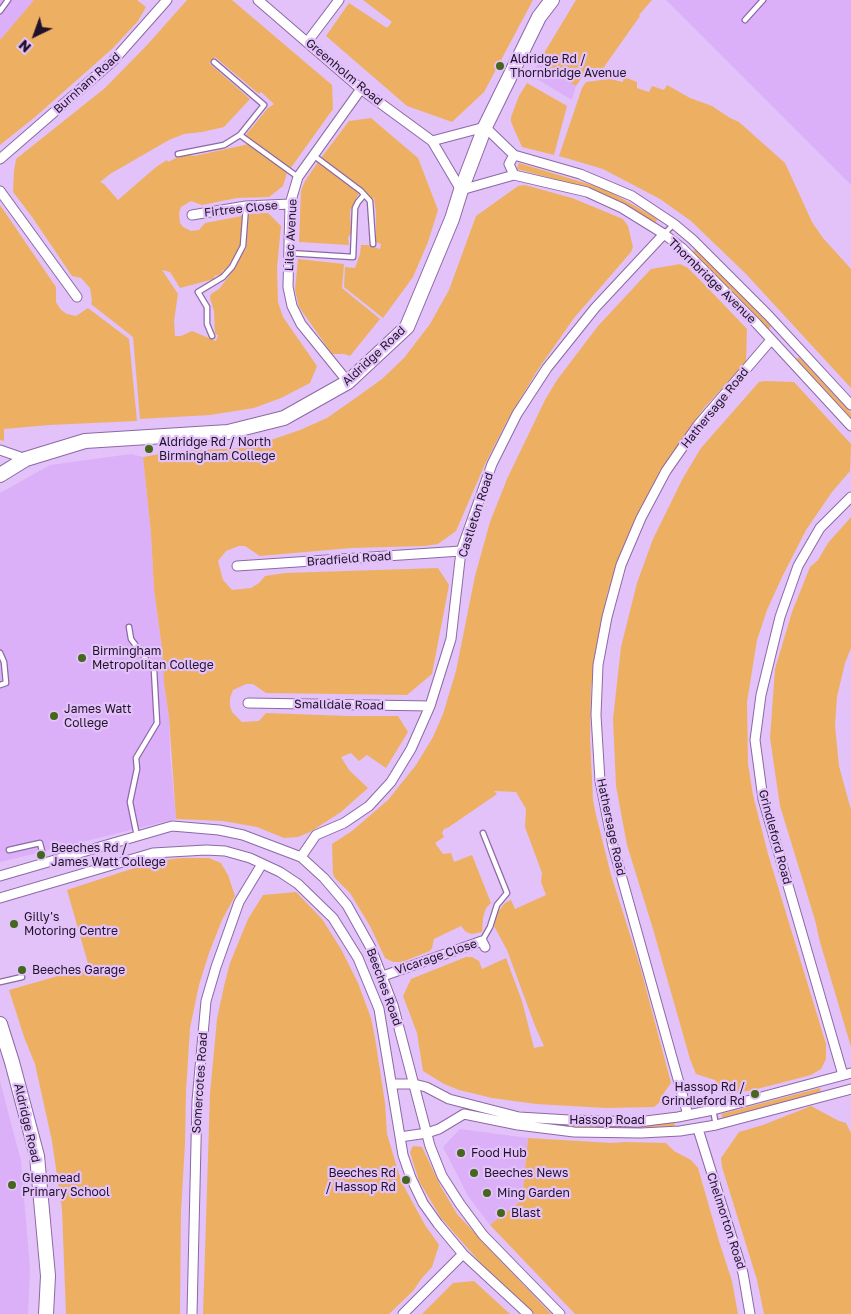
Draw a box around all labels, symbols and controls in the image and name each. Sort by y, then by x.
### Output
north arrow [10,10,60,60]
street label: Greenholm Road [303,36,385,108]
text: N [15,37,34,56]
street label: Burnham Road [51,49,123,117]
place label: Aldridge Rd / Thornbridge Avenue [510,52,626,80]
marker: Aldridge Rd / Thornbridge Avenue [494,60,506,72]
street label: Firtree Close [203,198,279,220]
street label: Lilac Avenue [282,198,300,272]
street label: Thornbridge Avenue [665,235,759,327]
street label: Aldridge Road [340,323,408,389]
street label: Hathersage Road [678,365,752,451]
place label: Aldridge Rd / North Birmingham College [159,435,276,463]
marker: Aldridge Rd / North Birmingham College [143,443,155,455]
street label: Castleton Road [455,471,497,559]
street label: Bradfield Road [306,549,392,569]
place label: Birmingham Metropolitan College [92,644,214,672]
marker: Birmingham Metropolitan College [76,652,88,664]
street label: Smalldale Road [294,697,384,713]
place label: James Watt College [64,702,132,730]
marker: James Watt College [48,710,60,722]
street label: Hathersage Road [594,777,628,877]
street label: Grindleford Road [755,788,795,886]
place label: Beeches Rd / James Watt College [51,841,166,869]
marker: Beeches Rd / James Watt College [35,849,47,861]
place label: Gilly's Motoring Centre [24,910,118,938]
marker: Gilly's Motoring Centre [8,918,20,930]
street label: Vicarage Close [393,936,479,978]
street label: Beeches Road [363,946,405,1028]
place label: Beeches Garage [32,963,125,977]
marker: Beeches Garage [16,964,28,976]
street label: Somercotes Road [189,1032,211,1134]
place label: Hassop Rd / Grindleford Rd [662,1080,745,1108]
street label: Aldridge Road [11,1082,43,1164]
marker: Hassop Rd / Grindleford Rd [749,1088,761,1100]
street label: Hassop Road [569,1113,645,1127]
place label: Food Hub [471,1146,527,1160]
marker: Food Hub [455,1147,467,1159]
place label: Beeches Rd / Hassop Rd [326,1166,396,1194]
place label: Beeches News [484,1166,568,1180]
marker: Beeches News [468,1167,480,1179]
place label: Glenmead Primary School [22,1171,110,1199]
street label: Chelmorton Road [704,1171,748,1271]
marker: Beeches Rd / Hassop Rd [400,1174,412,1186]
marker: Glenmead Primary School [6,1179,18,1191]
place label: Ming Garden [497,1186,570,1200]
marker: Ming Garden [481,1187,493,1199]
place label: Blast [511,1206,541,1220]
marker: Blast [495,1207,507,1219]

